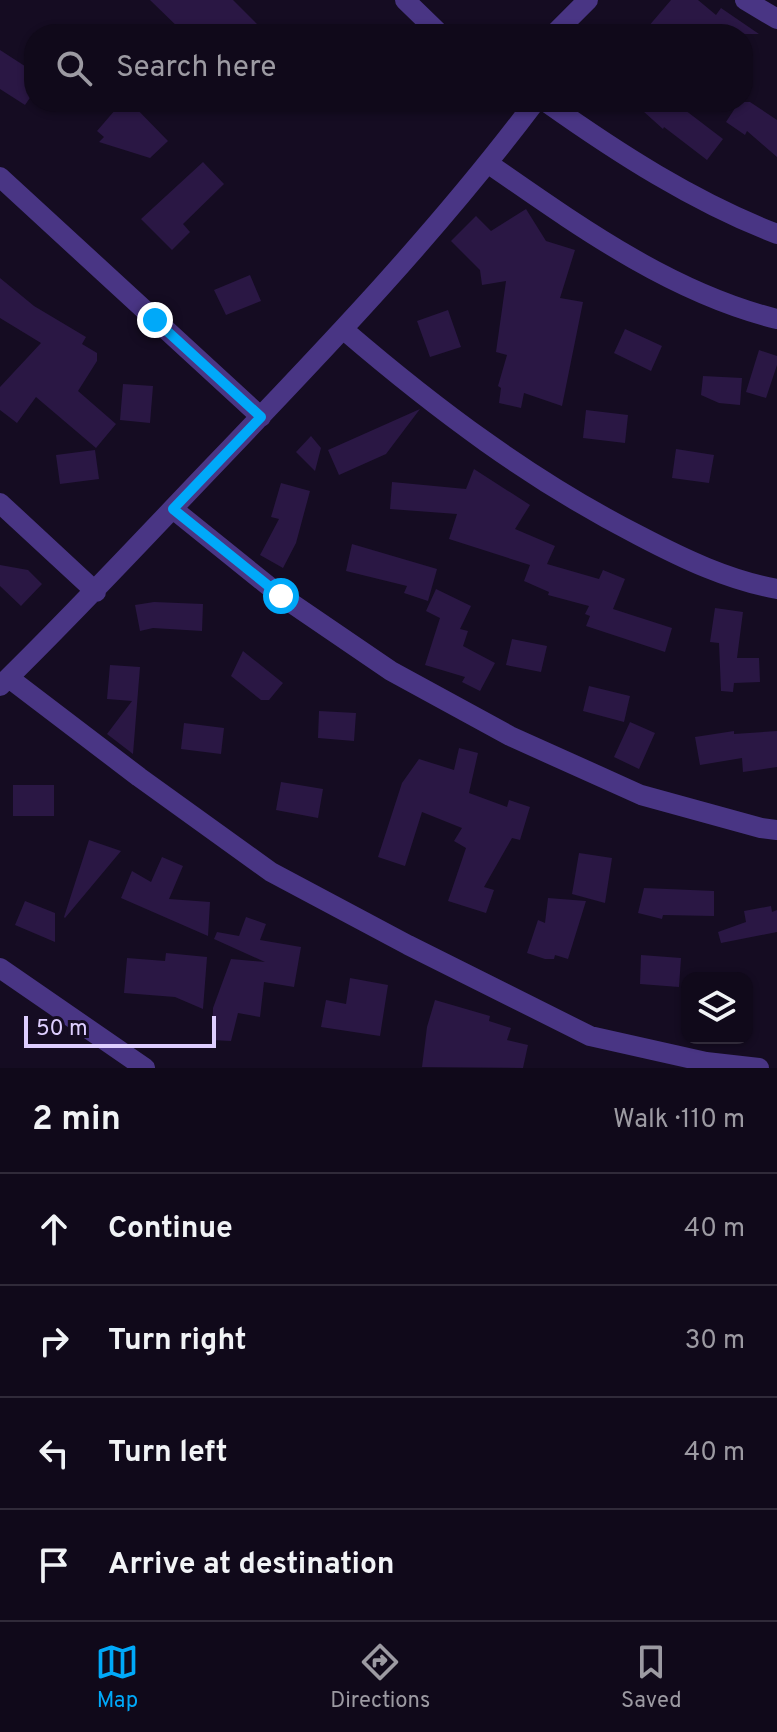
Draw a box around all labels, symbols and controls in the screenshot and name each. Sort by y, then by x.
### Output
search box [24,24,753,112]
icon: search [52,46,96,90]
text: Search here [116,50,276,87]
route end [137,302,173,338]
route start [263,578,299,614]
map controls [681,972,753,1044]
button: layers [681,972,753,1044]
scale bar [24,1012,216,1048]
text: 50 m [36,1016,88,1043]
text: 2 min [32,1099,121,1142]
text: Walk · 110 m [613,1104,745,1137]
icon: ahead [32,1207,76,1251]
text: Continue [108,1211,233,1248]
text: 40 m [684,1213,745,1246]
icon: right [32,1319,76,1363]
text: Turn right [108,1323,246,1360]
text: 30 m [685,1325,745,1358]
icon: left [32,1431,76,1475]
text: Turn left [108,1435,228,1472]
text: 40 m [684,1437,745,1470]
icon: arrive [32,1543,76,1587]
text: Arrive at destination [108,1547,394,1584]
tab: Map [95,1640,139,1715]
tab: Directions [330,1640,430,1715]
tab: Saved [621,1640,682,1715]

